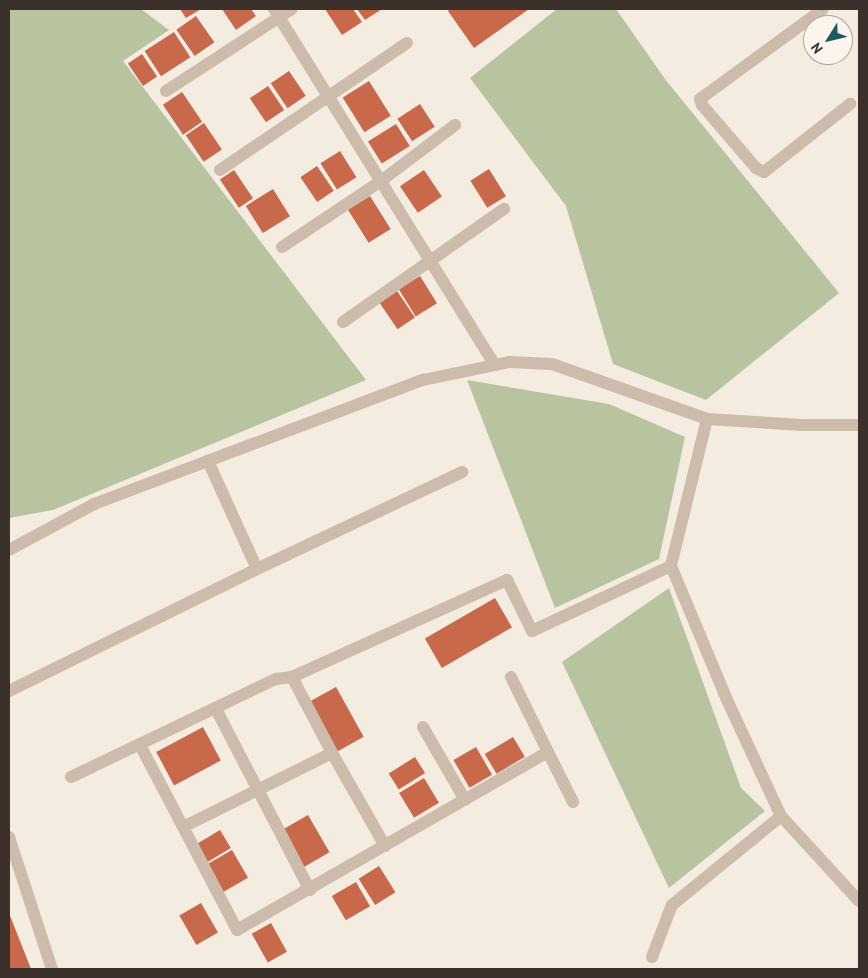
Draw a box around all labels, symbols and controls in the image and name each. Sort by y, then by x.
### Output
north arrow [803,15,853,65]
text: N [807,39,827,57]

